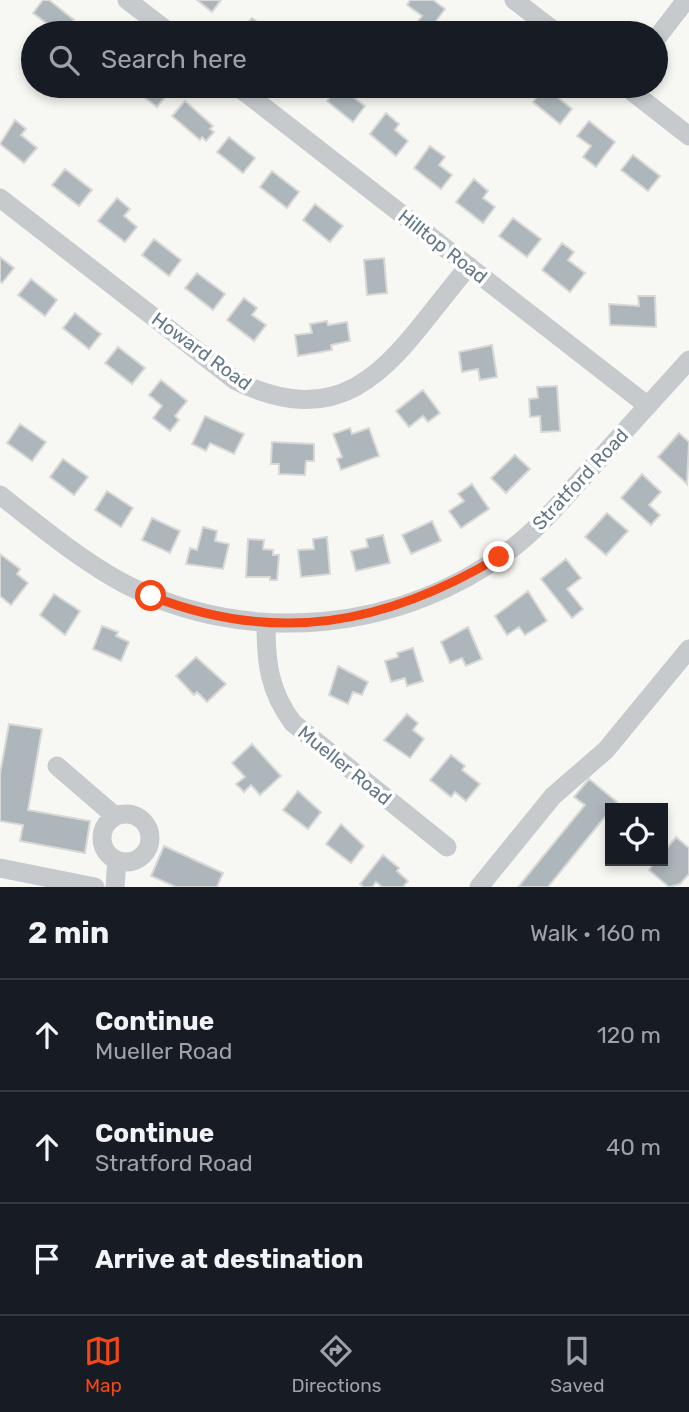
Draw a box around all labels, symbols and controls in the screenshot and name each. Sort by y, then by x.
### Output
search box [21,21,668,98]
icon: search [45,41,83,79]
text: Search here [101,44,247,75]
street label: Hilltop Road [394,204,492,288]
street label: Howard Road [147,308,256,395]
street label: Stratford Road [528,424,633,535]
route end [483,541,514,572]
route start [135,580,166,611]
street label: Mueller Road [293,721,396,810]
map controls [605,803,668,866]
button: locate [605,803,668,866]
text: 2 min [28,915,109,951]
text: Walk · 160 m [530,919,661,947]
text: Continue [95,1006,214,1037]
icon: ahead [28,1016,66,1054]
text: 120 m [597,1021,661,1049]
text: Mueller Road [95,1037,232,1065]
text: Continue [95,1118,214,1149]
icon: ahead [28,1128,66,1166]
text: 40 m [606,1133,661,1161]
text: Stratford Road [95,1149,253,1177]
icon: arrive [28,1240,66,1278]
text: Arrive at destination [95,1244,363,1275]
tab: Map [84,1332,122,1397]
tab: Directions [291,1332,381,1397]
tab: Saved [550,1332,605,1397]

